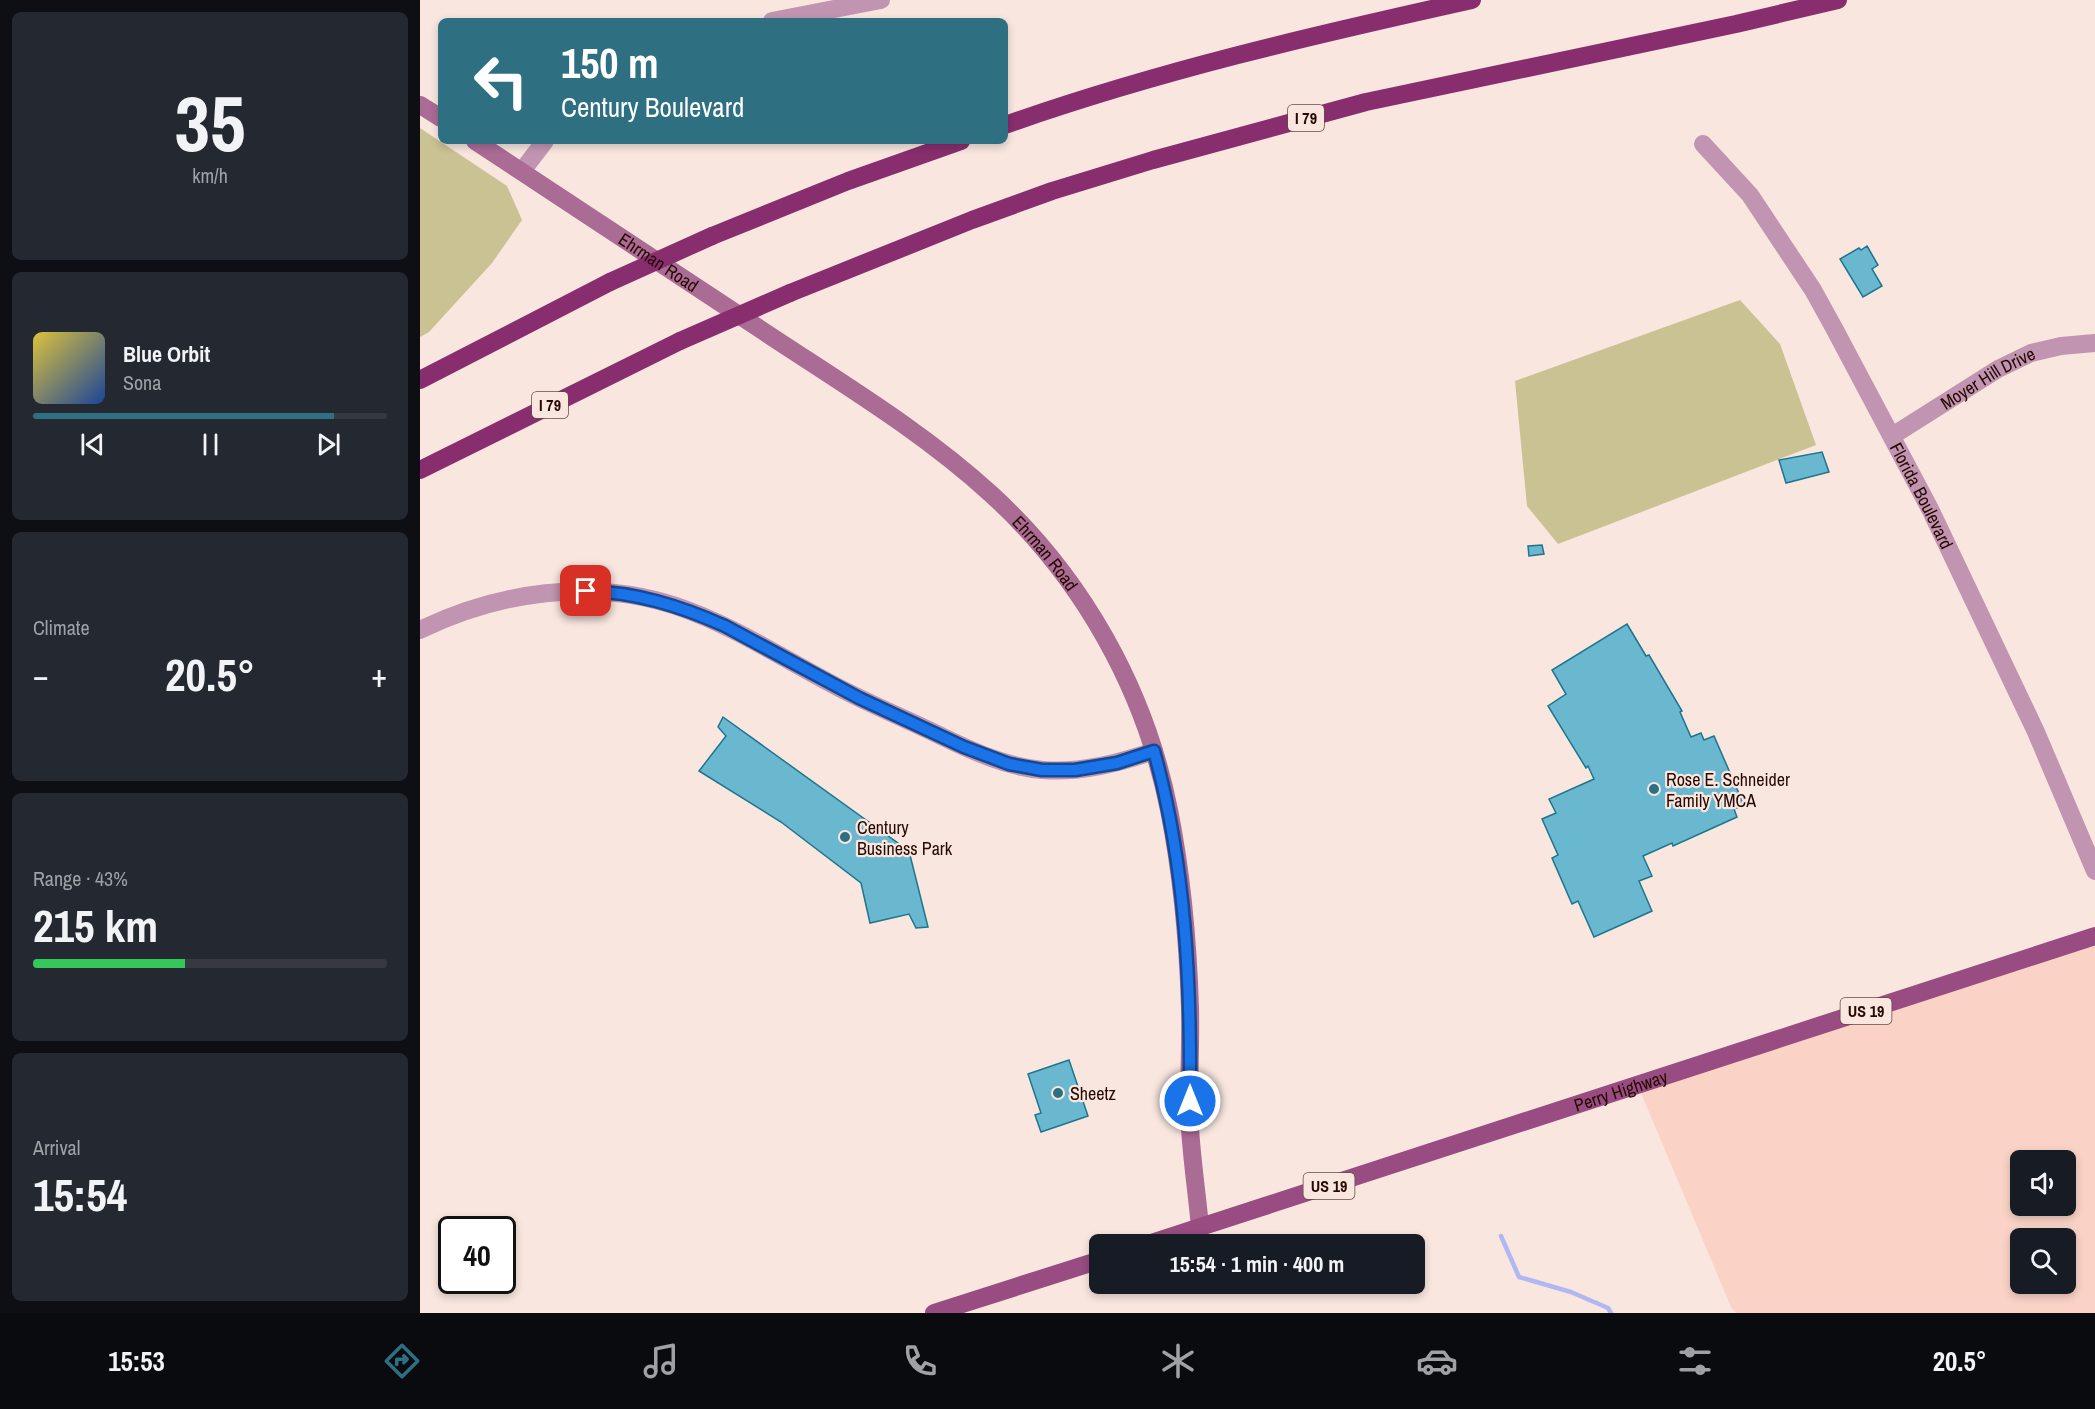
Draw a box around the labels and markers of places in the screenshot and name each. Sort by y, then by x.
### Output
pin [560,565,611,616]
place label: Rose E. Schneider Family YMCA [1666,767,1790,813]
marker: Rose E. Schneider Family YMCA [1647,782,1661,796]
place label: Century Business Park [857,815,953,861]
marker: Century Business Park [838,830,852,844]
place label: Sheetz [1070,1081,1116,1106]
marker: Sheetz [1051,1086,1065,1100]

